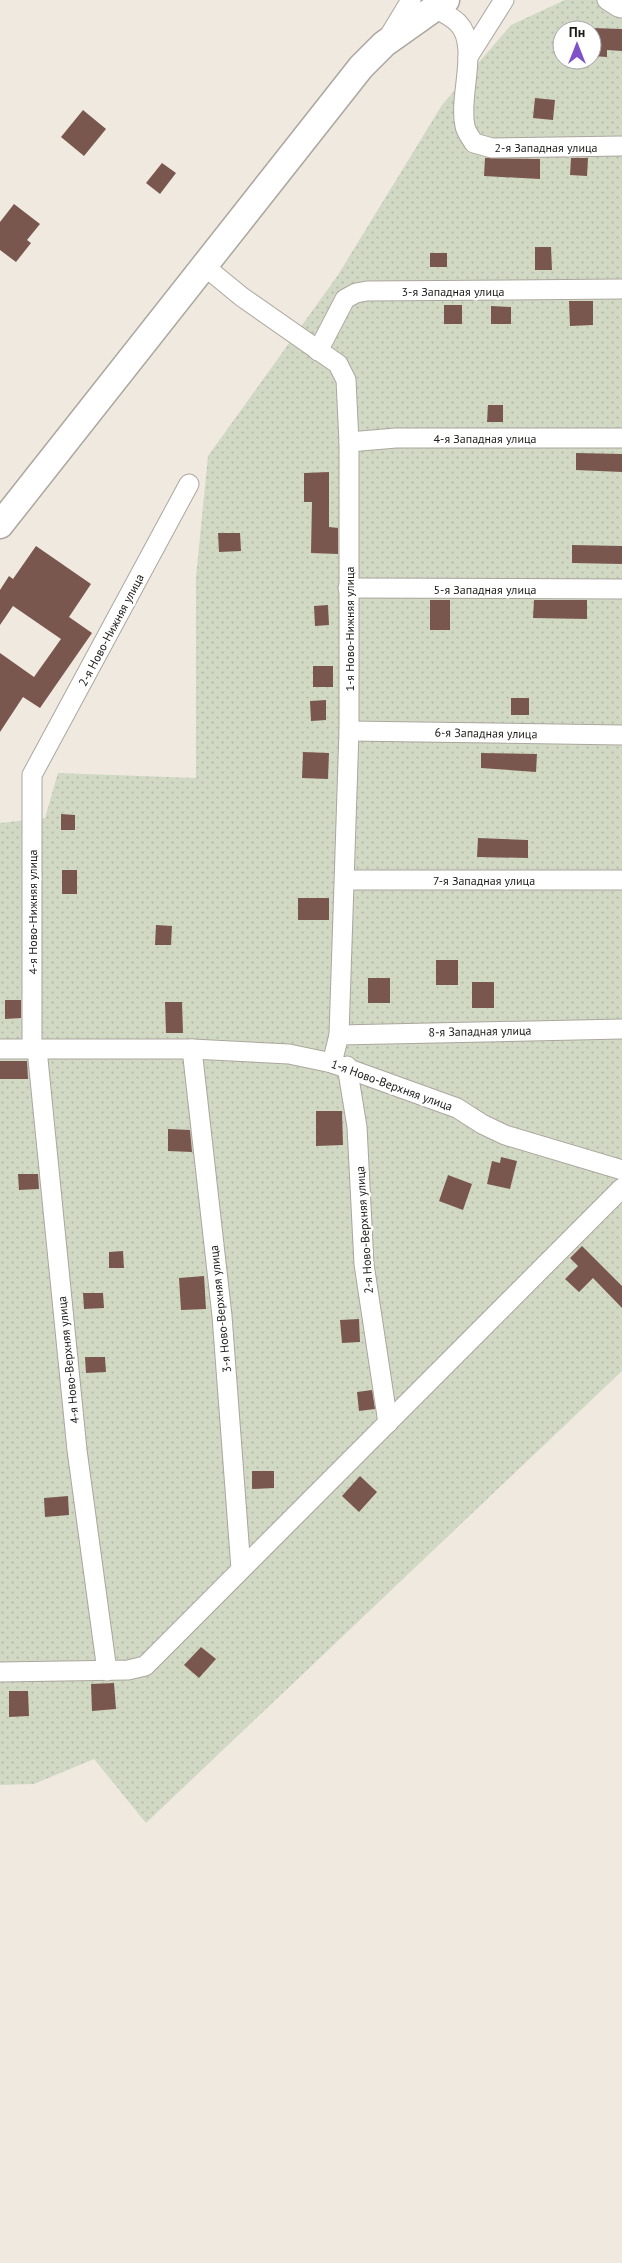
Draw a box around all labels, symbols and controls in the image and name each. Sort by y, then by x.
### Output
north arrow [552,20,602,70]
text: Пн [569,23,585,41]
street label: 2-я Западная улица [495,140,598,155]
street label: 3-я Западная улица [402,284,505,299]
street label: 4-я Западная улица [434,431,537,446]
street label: 1-я Ново-Нижняя улица [342,566,357,692]
street label: 2-я Ново-Нижняя улица [75,571,147,689]
street label: 5-я Западная улица [434,582,537,597]
street label: 6-я Западная улица [434,725,538,741]
street label: 4-я Ново-Нижняя улица [25,849,40,975]
street label: 7-я Западная улица [433,873,535,888]
street label: 8-я Западная улица [428,1023,532,1039]
street label: 1-я Ново-Верхняя улица [329,1056,455,1114]
street label: 2-я Ново-Верхняя улица [352,1166,376,1294]
street label: 3-я Ново-Верхняя улица [206,1244,234,1374]
street label: 4-я Ново-Верхняя улица [54,1295,82,1425]

